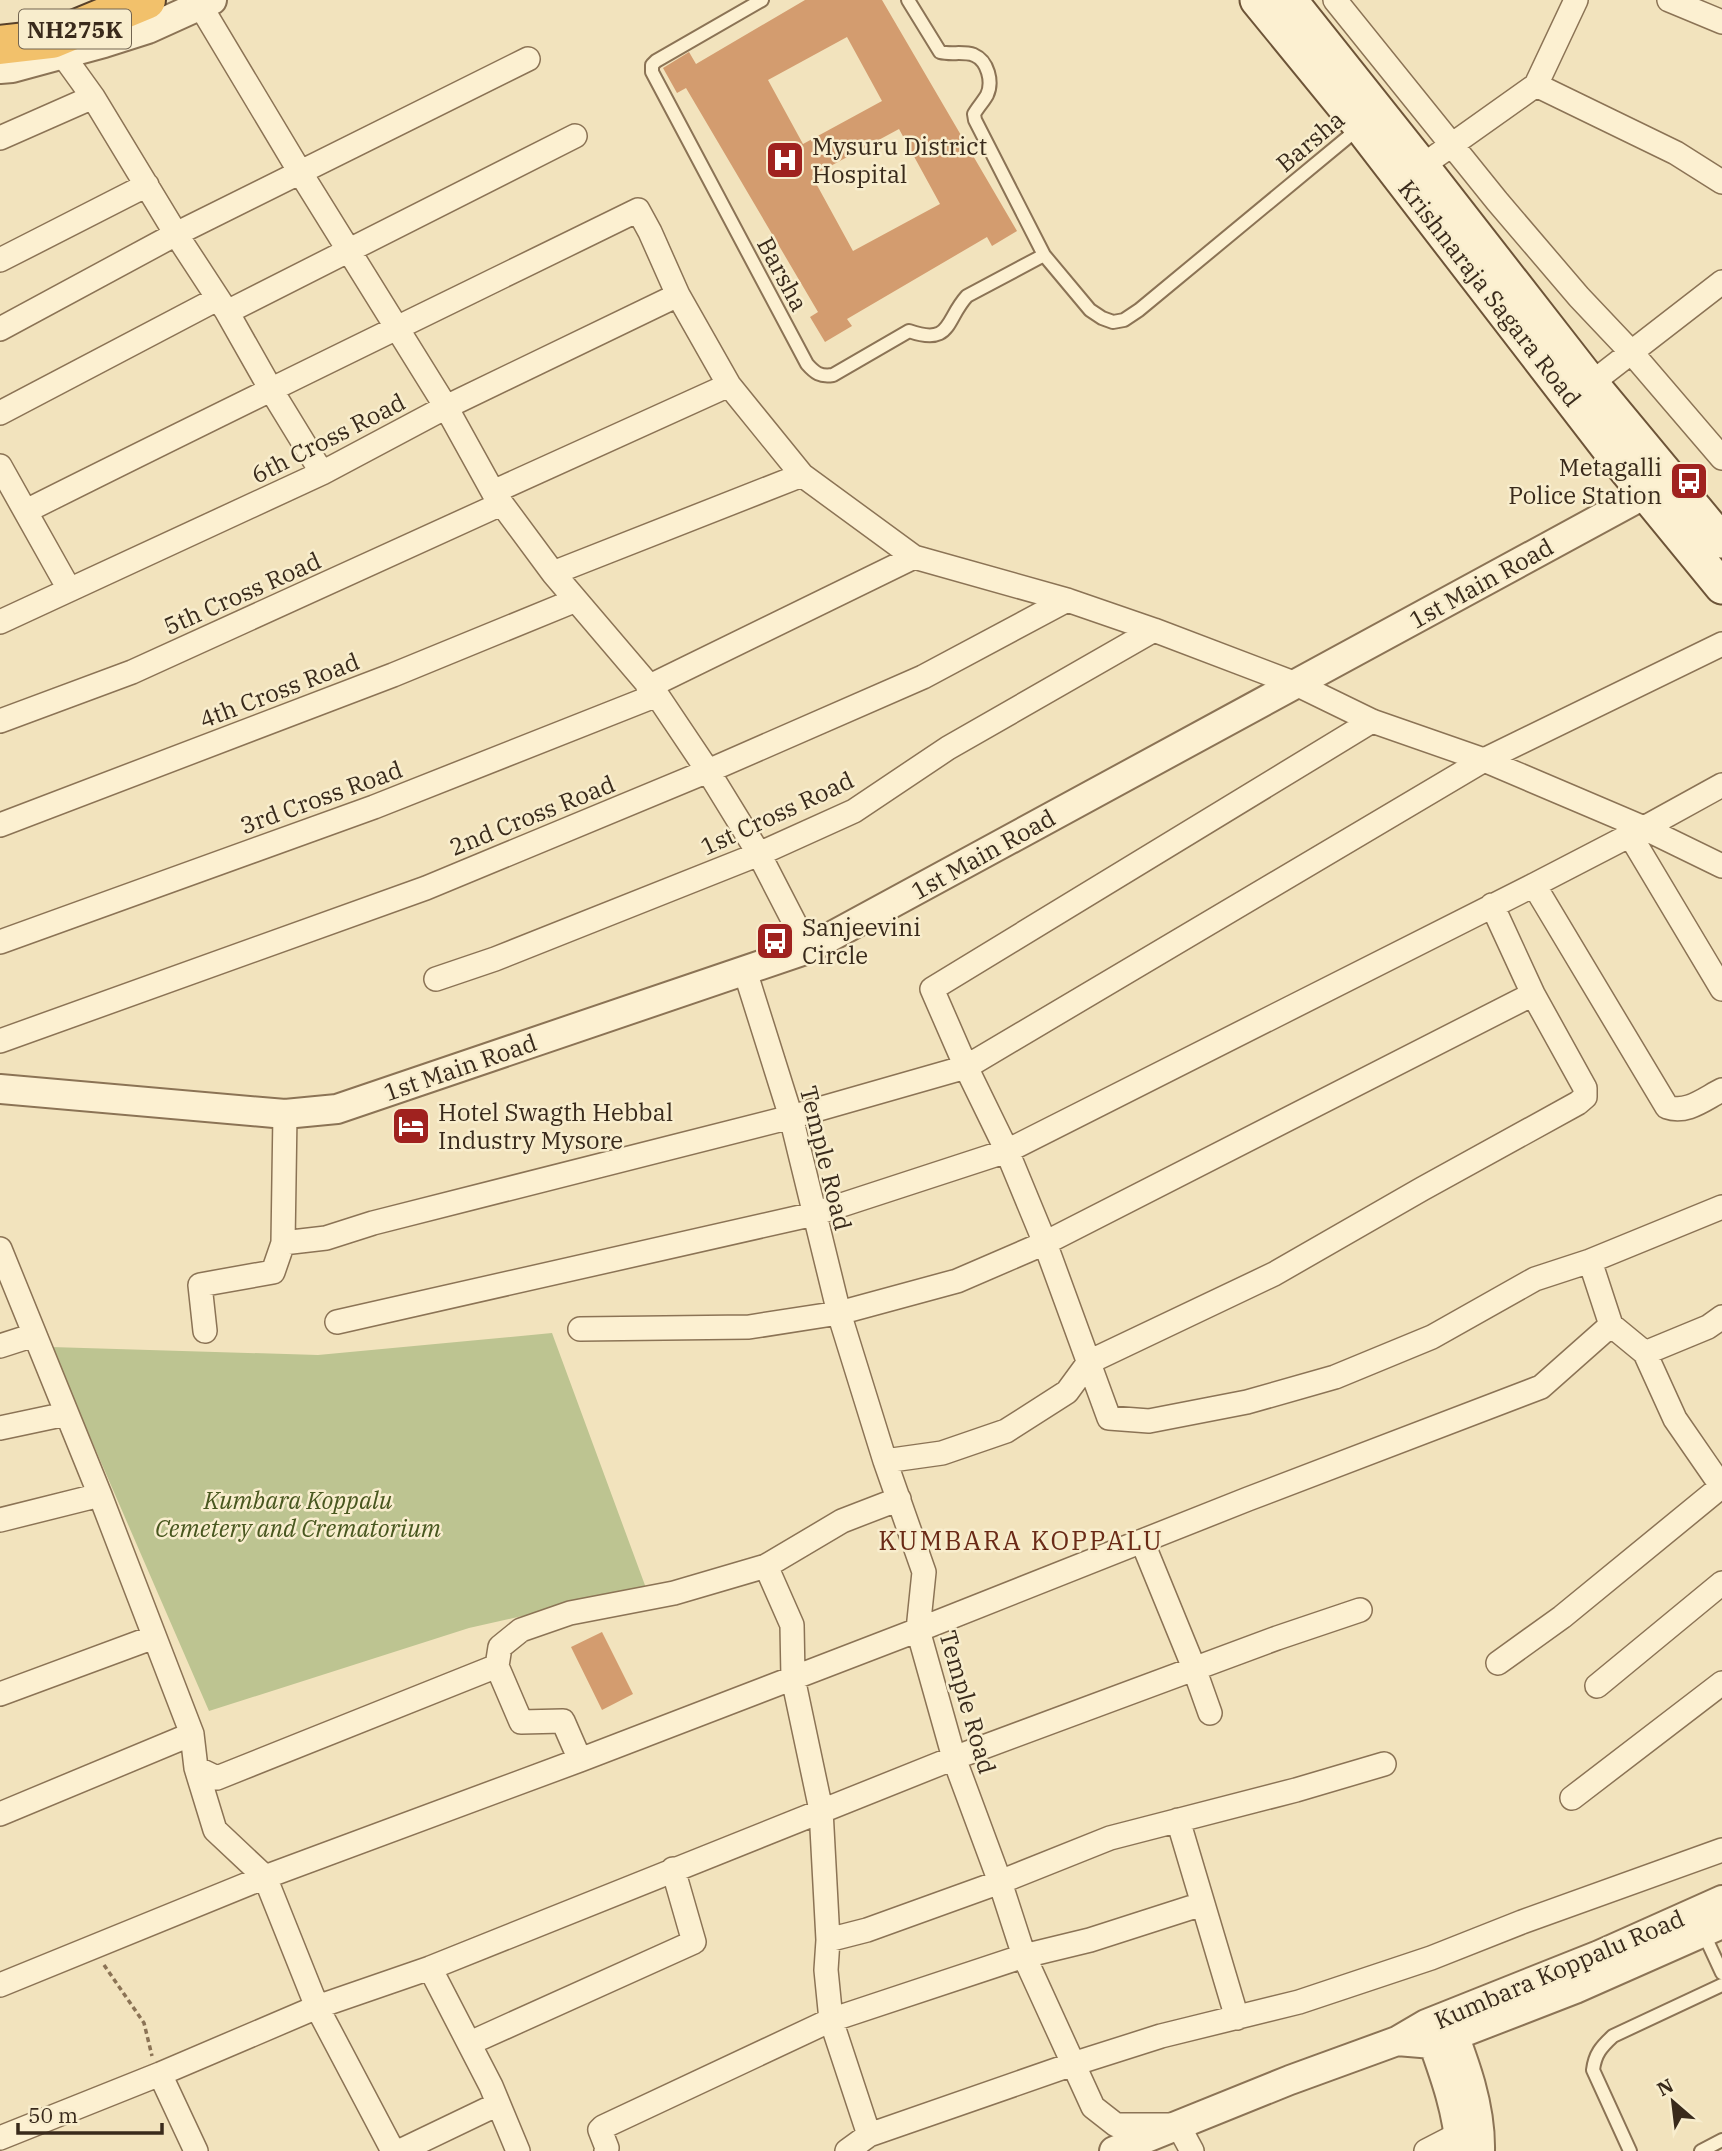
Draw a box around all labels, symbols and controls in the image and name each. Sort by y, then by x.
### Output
road number: NH275K [19,10,131,48]
street label: Barsha [1269,103,1351,179]
place label: Mysuru District Hospital [812,130,987,190]
hospital icon: Mysuru District Hospital [764,139,806,181]
street label: Krishnaraja Sagara Road [1391,173,1589,413]
street label: Barsha [750,231,816,317]
street label: 6th Cross Road [245,385,411,491]
place label: Metagalli Police Station [1508,451,1662,511]
bus stop icon: Metagalli Police Station [1668,460,1710,502]
street label: 1st Main Road [1403,530,1559,636]
street label: 5th Cross Road [158,544,326,642]
street label: 4th Cross Road [194,645,364,735]
street label: 3rd Cross Road [235,753,407,841]
street label: 1st Cross Road [695,764,859,862]
street label: 2nd Cross Road [445,767,619,863]
street label: 1st Main Road [905,801,1061,907]
place label: Sanjeevini Circle [802,911,921,971]
bus stop icon: Sanjeevini Circle [754,920,796,962]
street label: 1st Main Road [379,1026,541,1108]
street label: Temple Road [793,1082,859,1234]
place label: Hotel Swagth Hebbal Industry Mysore [438,1096,673,1156]
hotel icon: Hotel Swagth Hebbal Industry Mysore [390,1105,432,1147]
park label: Kumbara Koppalu Cemetery and Crematorium [155,1484,441,1544]
district label: KUMBARA KOPPALU [878,1523,1164,1557]
street label: Temple Road [932,1627,1004,1777]
street label: Kumbara Koppalu Road [1429,1902,1689,2036]
north arrow [1638,2067,1708,2137]
text: N [1653,2073,1677,2101]
scale bar [18,2092,161,2136]
text: 50 m [28,2101,78,2129]

